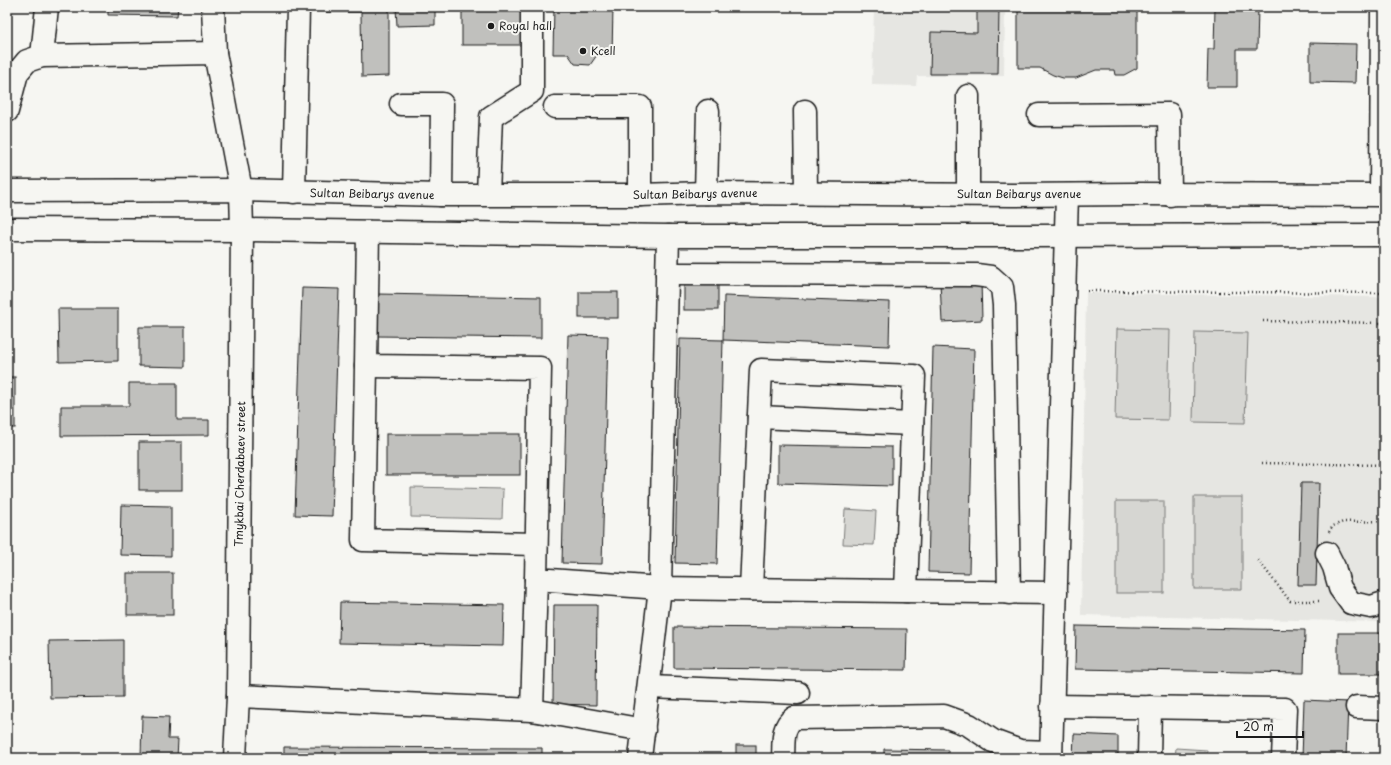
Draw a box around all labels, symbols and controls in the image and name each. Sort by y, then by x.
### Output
place label: Royal hall [499,17,552,34]
marker: Royal hall [486,21,496,31]
place label: Kcell [591,42,616,59]
marker: Kcell [578,46,588,56]
street label: Sultan Beibarys avenue [310,184,435,203]
street label: Sultan Beibarys avenue [633,184,758,203]
street label: Sultan Beibarys avenue [957,185,1082,202]
street label: Tmykbai Cherdabaev street [230,401,249,547]
scale bar [1237,713,1303,739]
text: 20 m [1243,717,1274,735]

